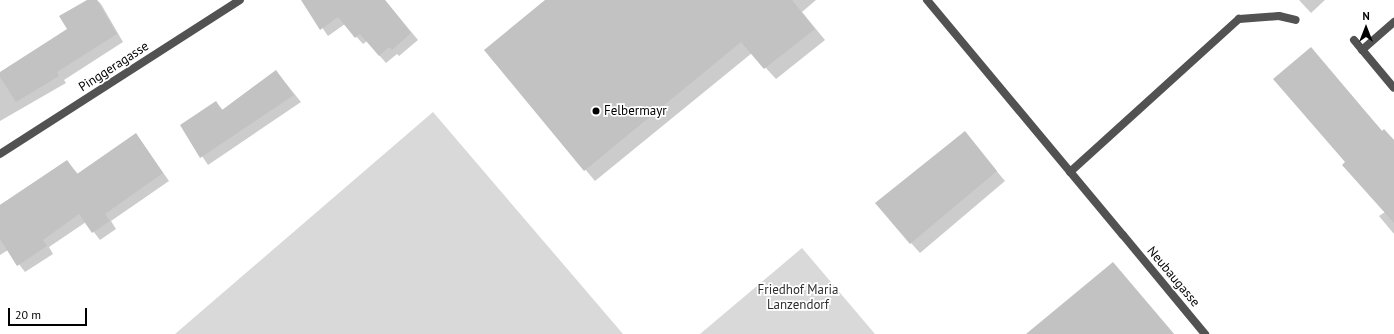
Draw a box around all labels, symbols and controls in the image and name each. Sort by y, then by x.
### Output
north arrow [1346,8,1386,48]
text: N [1362,9,1370,23]
street label: Pinggeragasse [76,39,152,95]
place label: Felbermayr [604,103,667,119]
marker: Felbermayr [591,106,601,116]
street label: Neubaugasse [1143,244,1203,310]
park label: Friedhof Maria Lanzendorf [758,283,838,314]
scale bar [10,300,89,326]
text: 20 m [15,307,41,322]

